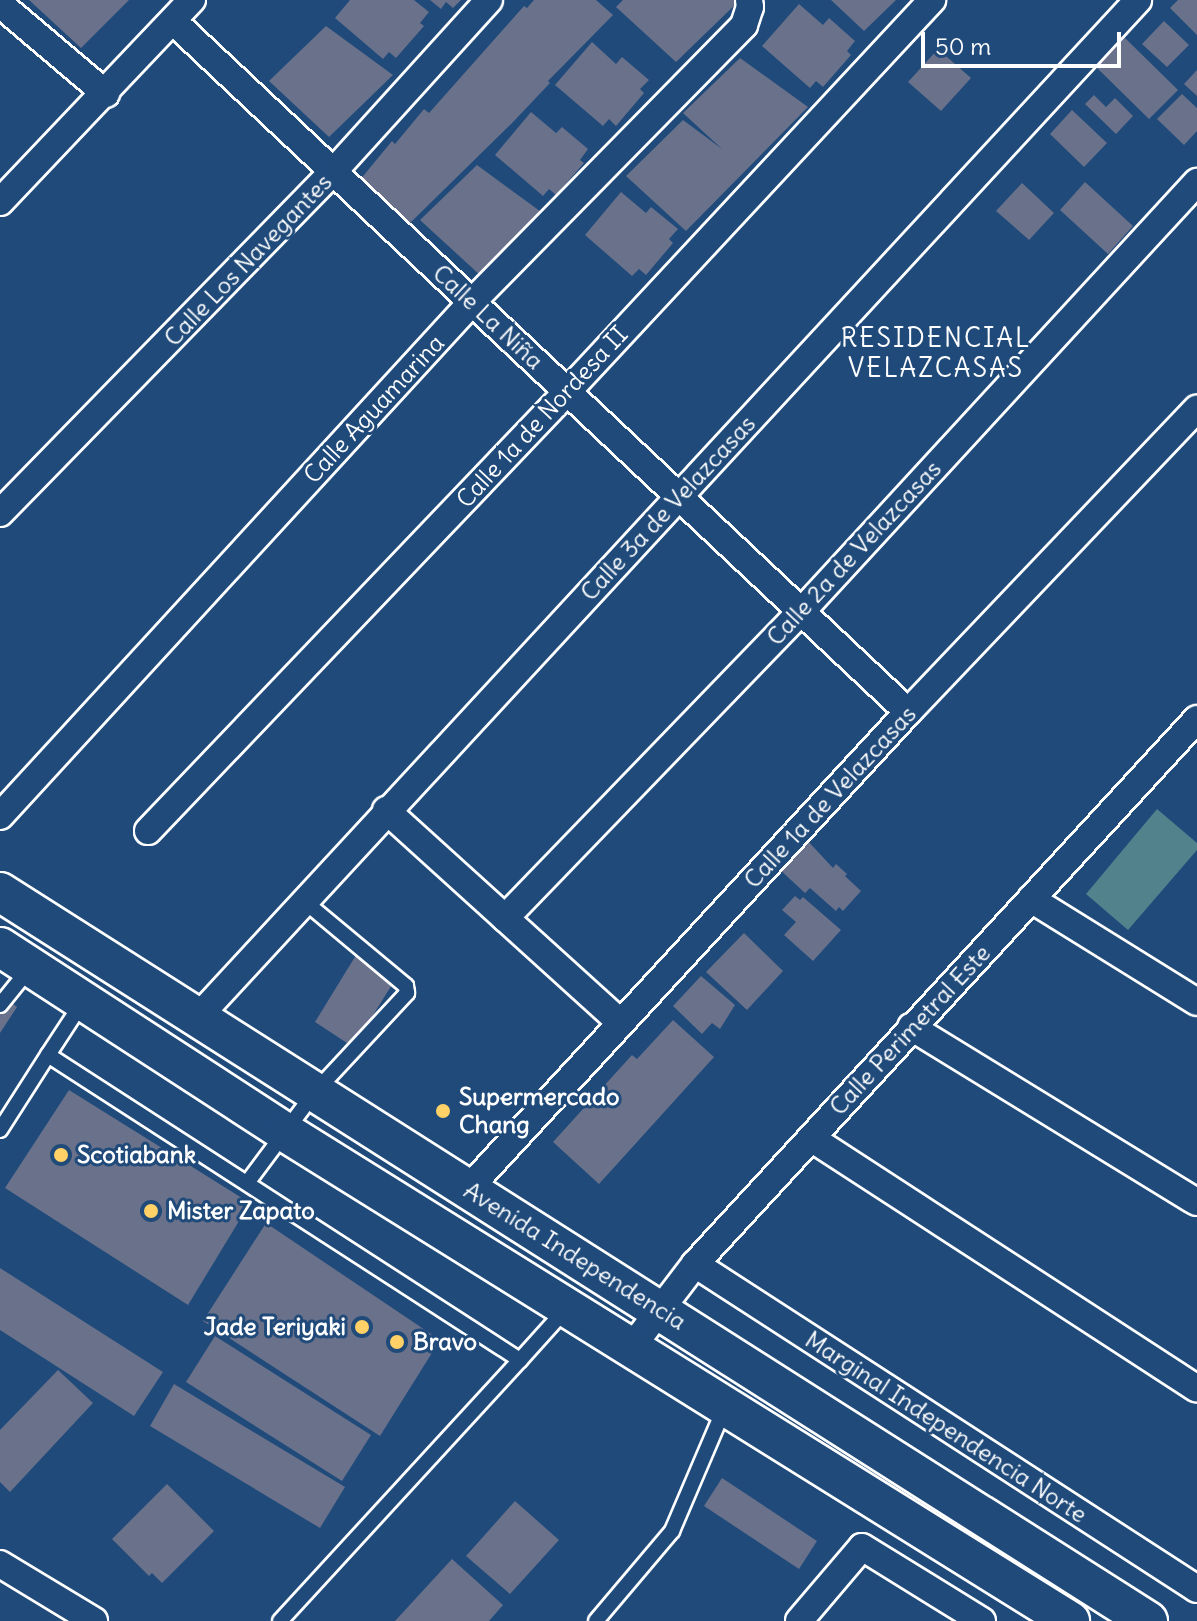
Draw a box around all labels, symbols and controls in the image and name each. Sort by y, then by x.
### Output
scale bar [925,16,1125,66]
text: 50 m [935,31,991,61]
street label: Calle Los Navegantes [158,168,338,352]
street label: Calle La Niña [427,259,549,375]
street label: Calle 1a de Nordesa II [450,320,634,514]
district label: RESIDENCIAL VELAZCASAS [841,322,1031,384]
street label: Calle Aguamarina [298,329,450,489]
street label: Calle 3a de Velazcasas [575,409,761,607]
street label: Calle 2a de Velazcasas [761,454,947,652]
street label: Calle 1a de Velazcasas [738,700,922,894]
street label: Calle Perimetral Este [824,939,996,1121]
place label: Supermercado Chang [459,1083,620,1139]
marker: Supermercado Chang [434,1102,452,1120]
place label: Scotiabank [77,1141,196,1169]
marker: Scotiabank [52,1146,70,1164]
street label: Avenida Independencia [459,1176,691,1336]
place label: Mister Zapato [167,1197,315,1225]
marker: Mister Zapato [142,1202,160,1220]
place label: Jade Teriyaki [204,1313,346,1341]
marker: Jade Teriyaki [353,1318,371,1336]
street label: Marginal Independencia Norte [800,1325,1092,1529]
place label: Bravo [413,1328,477,1356]
marker: Bravo [388,1333,406,1351]

